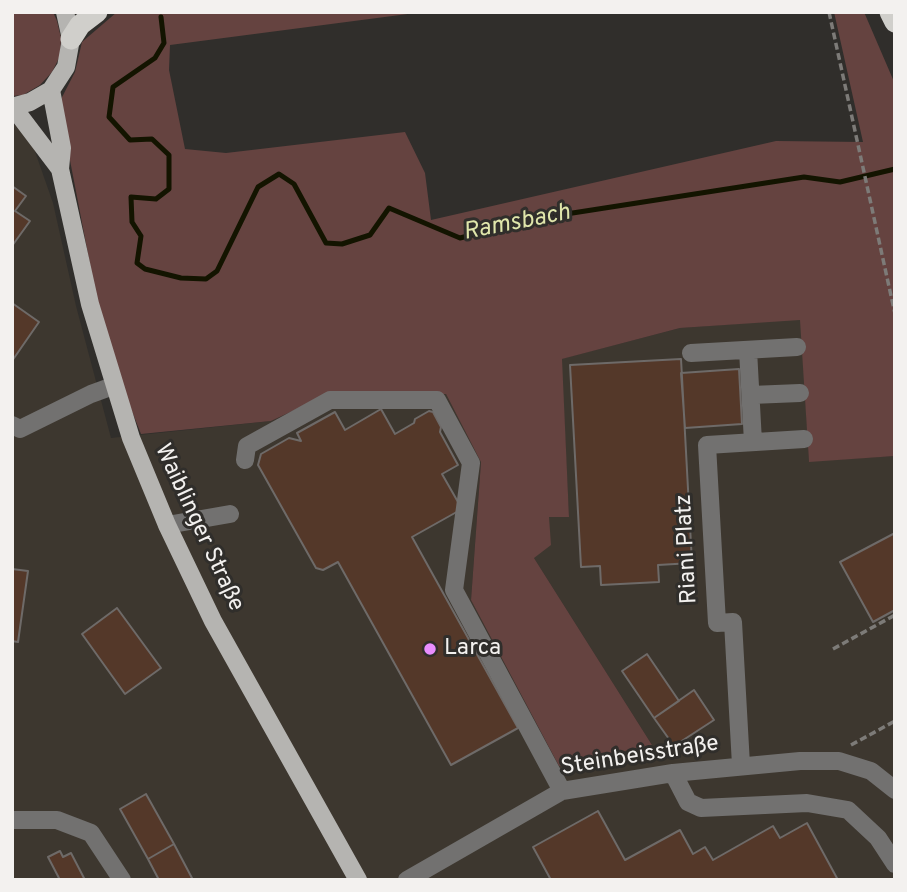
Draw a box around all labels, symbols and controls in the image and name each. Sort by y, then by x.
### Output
water label: Ramsbach [461,200,573,248]
street label: Waiblinger Straße [147,440,249,616]
street label: Riani Platz [671,493,705,605]
place label: Larca [444,635,501,663]
marker: Larca [422,641,438,657]
street label: Steinbeisstraße [559,731,721,783]

